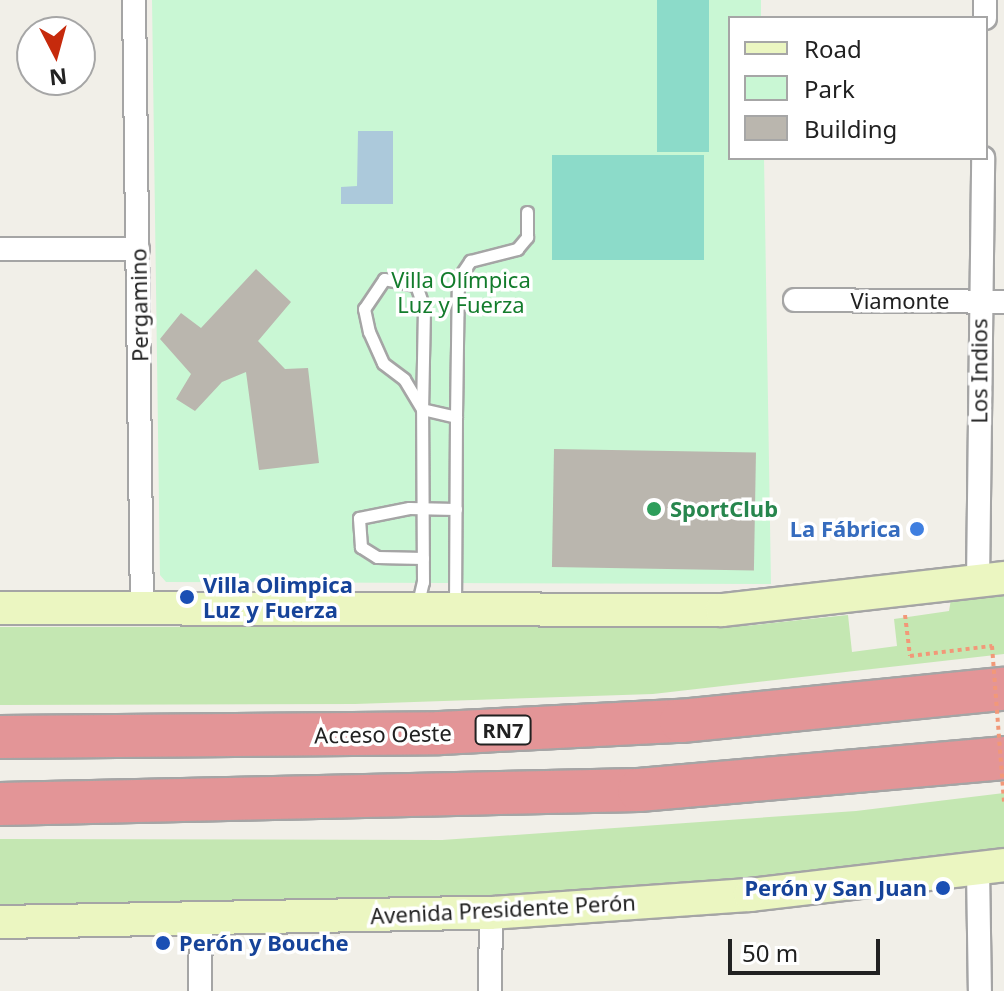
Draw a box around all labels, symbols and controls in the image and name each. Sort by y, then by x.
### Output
north arrow [16,16,96,96]
legend [728,16,988,160]
text: Road [804,32,862,65]
text: N [48,62,69,94]
text: Park [804,72,855,105]
text: Building [804,112,897,145]
street label: Pergamino [125,248,153,362]
park label: Villa Olímpica Luz y Fuerza [391,266,531,318]
street label: Viamonte [850,288,950,314]
street label: Los Indios [966,318,992,424]
place label: SportClub [670,496,778,522]
marker: SportClub [645,500,663,518]
place label: La Fábrica [790,516,901,542]
marker: La Fábrica [908,520,926,538]
place label: Villa Olimpica Luz y Fuerza [203,571,353,622]
marker: Villa Olimpica Luz y Fuerza [178,588,196,606]
road number: RN7 [473,714,533,746]
street label: Acceso Oeste [314,720,452,748]
place label: Perón y San Juan [744,875,927,901]
marker: Perón y San Juan [934,879,952,897]
street label: Avenida Presidente Perón [370,889,636,929]
scale bar [732,923,884,973]
place label: Perón y Bouche [179,930,349,956]
marker: Perón y Bouche [154,934,172,952]
text: 50 m [742,936,798,969]

